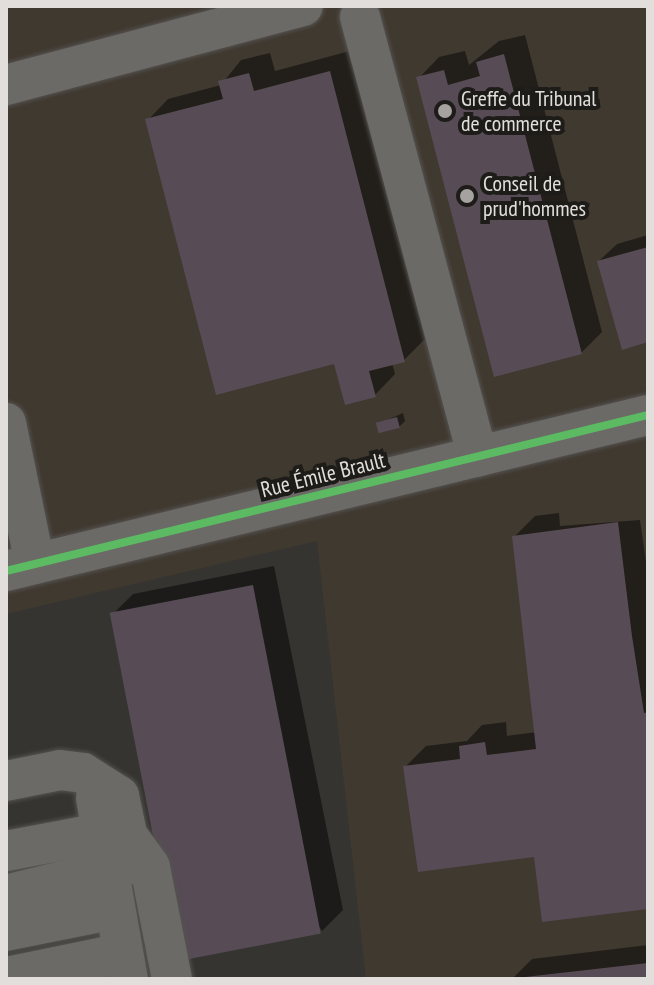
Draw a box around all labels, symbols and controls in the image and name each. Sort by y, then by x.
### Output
place label: Greffe du Tribunal de commerce [461,85,597,136]
marker: Greffe du Tribunal de commerce [436,102,454,120]
place label: Conseil de prud'hommes [483,170,586,222]
marker: Conseil de prud'hommes [458,187,476,205]
street label: Rue Émile Brault [258,447,388,503]

